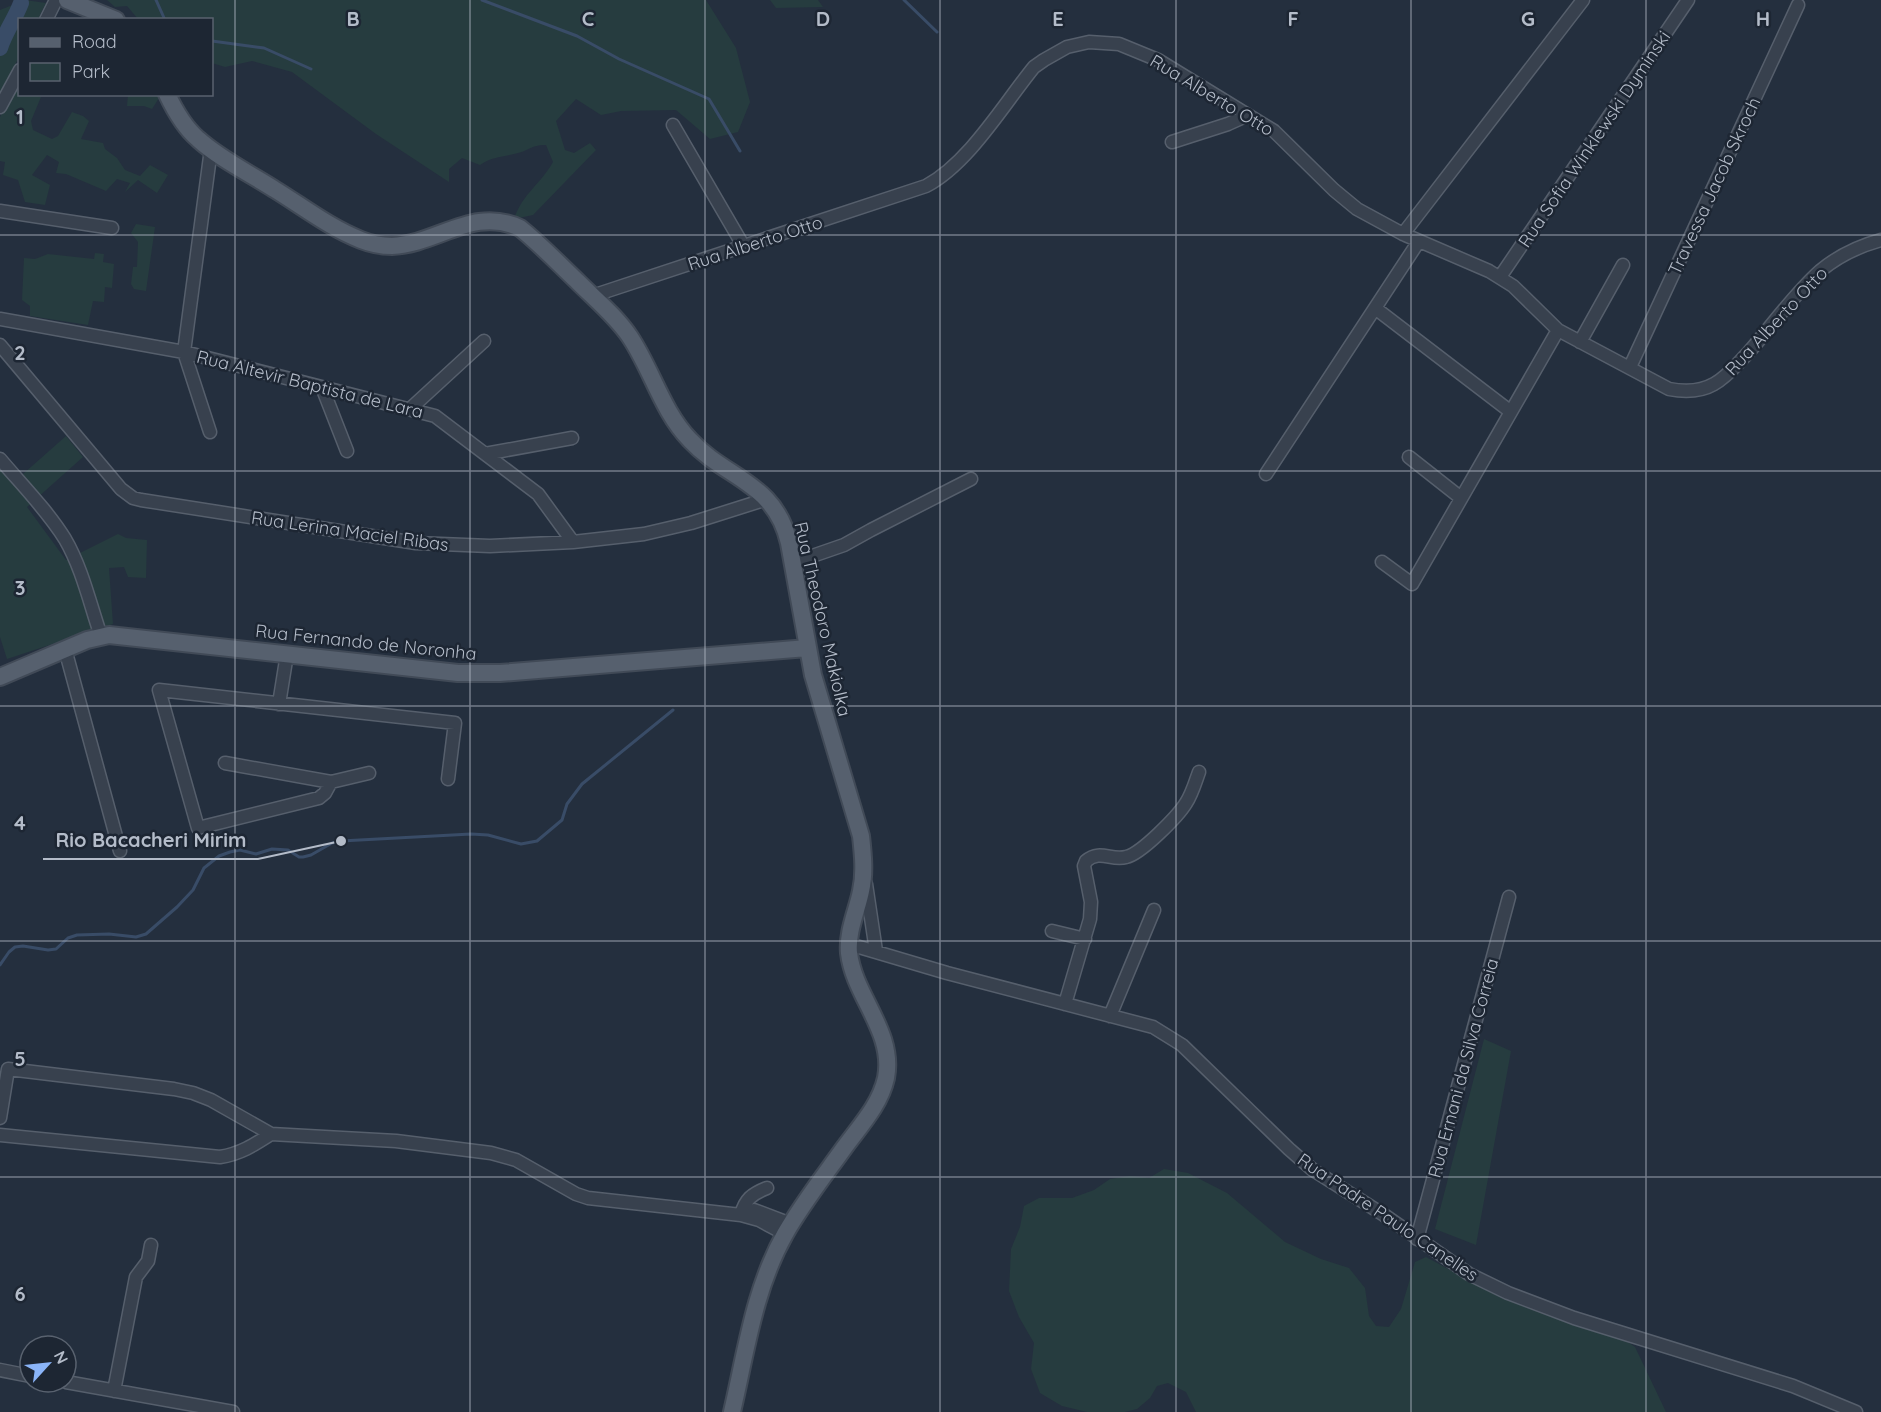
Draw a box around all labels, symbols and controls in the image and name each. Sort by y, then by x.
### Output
text: B [346,6,360,31]
text: C [582,6,595,31]
text: D [816,6,830,31]
text: E [1052,6,1064,31]
text: F [1287,6,1299,31]
text: G [1521,6,1535,31]
text: H [1756,6,1770,31]
legend [18,18,213,96]
street label: Rua Sofia Winklewski Dyminski [1513,26,1675,252]
text: Road [72,30,117,53]
street label: Rua Alberto Otto [1146,49,1278,141]
text: Park [72,60,110,83]
street label: Travessa Jacob Skroch [1663,93,1765,279]
text: 1 [16,104,24,129]
street label: Rua Alberto Otto [685,210,825,276]
street label: Rua Alberto Otto [1720,262,1832,380]
text: 2 [14,340,26,365]
street label: Rua Altevir Baptista de Lara [194,345,426,423]
street label: Rua Lerina Maciel Ribas [250,506,450,556]
street label: Rua Theodoro Makiolka [789,519,857,719]
text: 3 [15,575,25,600]
street label: Rua Fernando de Noronha [254,619,478,665]
text: 4 [14,810,26,835]
callout: Rio Bacacheri Mirim [43,821,258,859]
text: Rio Bacacheri Mirim [55,827,247,852]
street label: Rua Ernani da Silva Correia [1423,956,1503,1180]
text: 5 [14,1046,26,1071]
street label: Rua Padre Paulo Canelles [1293,1148,1483,1286]
text: 6 [14,1281,26,1306]
north arrow [18,1334,78,1394]
text: N [50,1347,73,1367]

